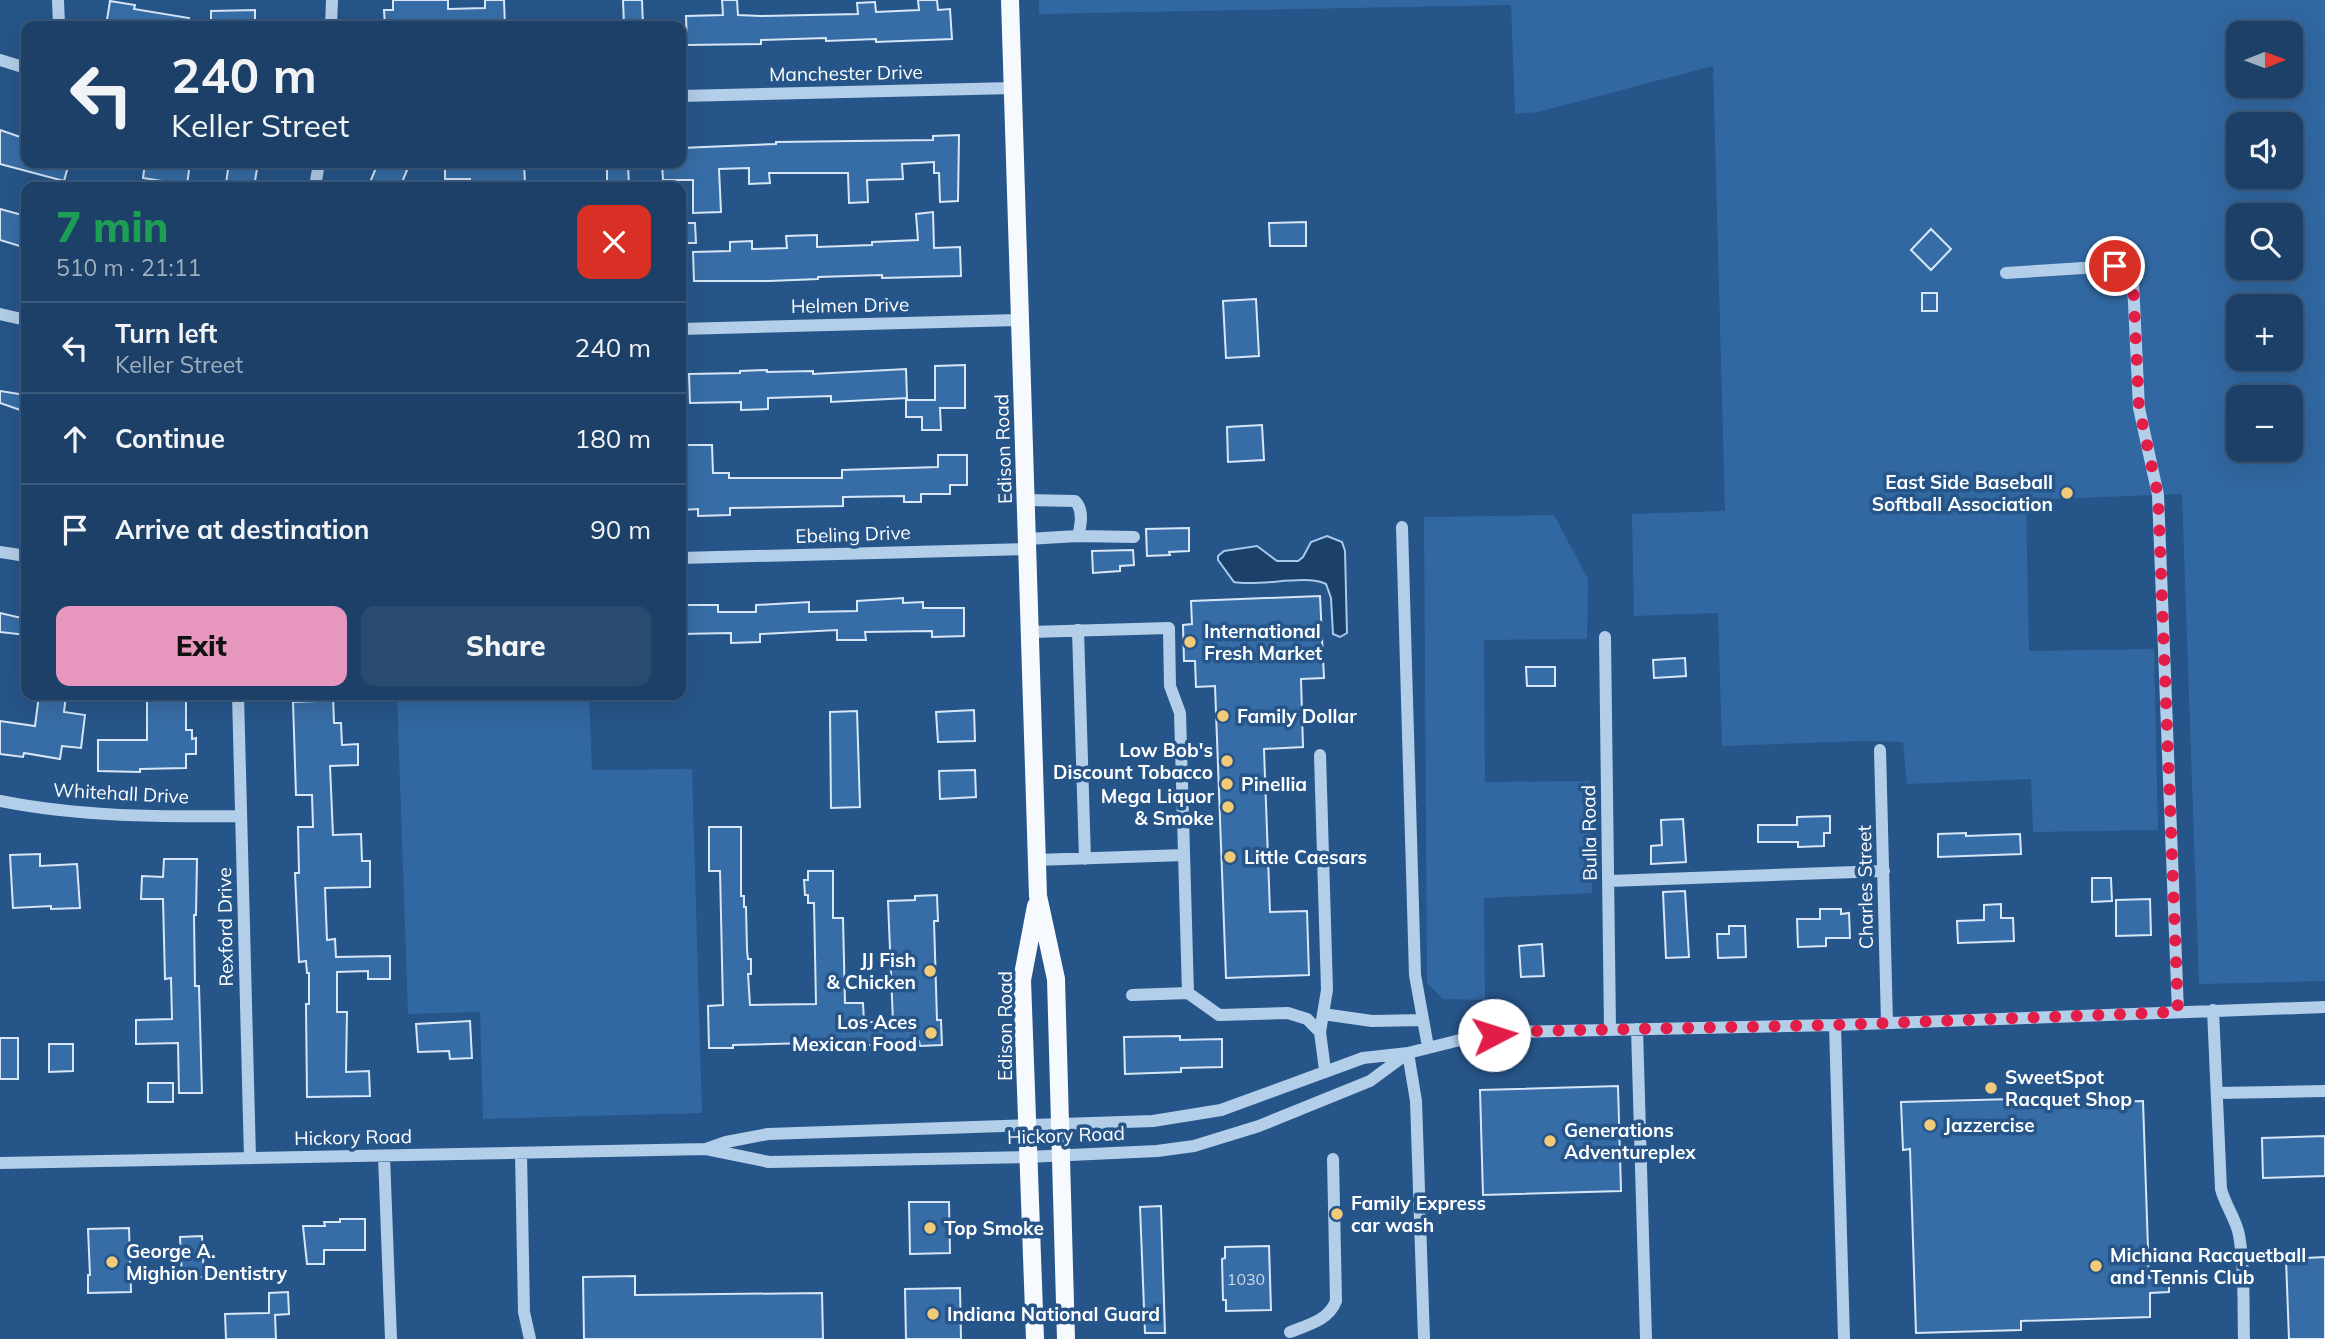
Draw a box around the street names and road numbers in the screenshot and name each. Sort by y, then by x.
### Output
street label: Manchester Drive [769,60,923,86]
street label: Helmen Drive [791,292,909,318]
street label: Edison Road [989,394,1017,504]
street label: Ebeling Drive [795,520,911,548]
street label: Whitehall Drive [52,777,190,809]
street label: Bulla Road [1576,785,1602,881]
street label: Charles Street [1852,824,1878,949]
street label: Rexford Drive [212,867,238,987]
street label: Edison Road [993,971,1017,1081]
street label: Hickory Road [1007,1121,1125,1149]
street label: Hickory Road [294,1124,412,1150]

